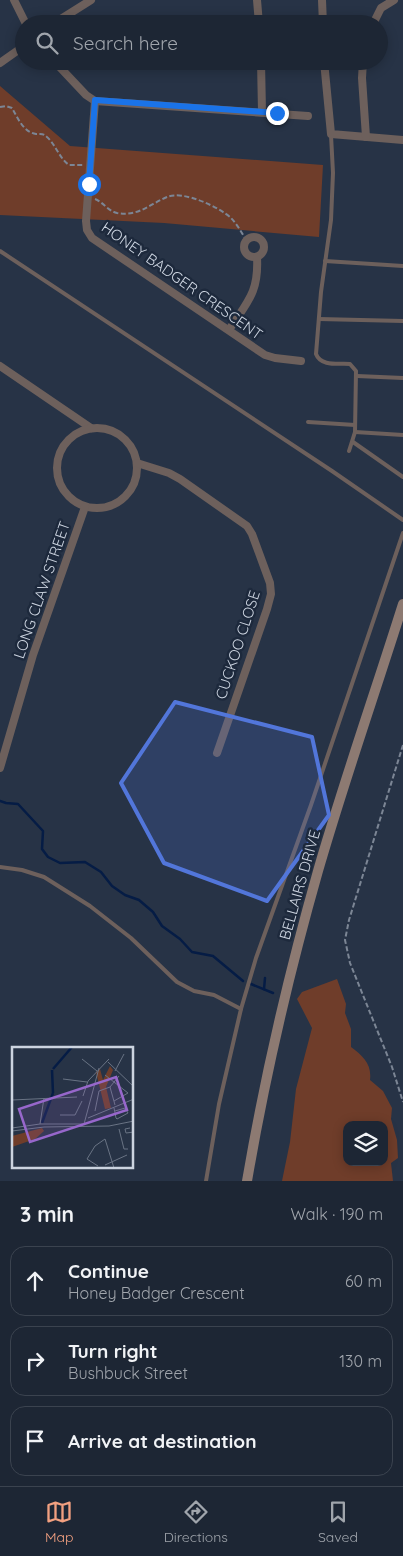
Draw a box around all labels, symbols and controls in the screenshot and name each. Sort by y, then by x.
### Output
search box [15,15,388,70]
icon: search [33,29,61,57]
text: Search here [73,31,178,55]
route end [266,102,289,125]
route start [78,173,101,196]
street label: HONEY BADGER CRESCENT [98,218,267,344]
street label: LONG CLAW STREET [9,519,74,661]
street label: CUCKOO CLOSE [211,588,264,702]
street label: BELLAIRS DRIVE [275,828,324,942]
inset map [12,1047,134,1168]
map controls [343,1121,388,1166]
button: layers [343,1121,388,1166]
text: 3 min [20,1201,74,1227]
text: Walk · 190 m [291,1204,383,1224]
text: Continue [68,1259,149,1283]
icon: ahead [21,1267,49,1295]
text: 60 m [345,1271,382,1291]
text: Honey Badger Crescent [68,1283,245,1303]
text: Turn right [68,1339,157,1363]
icon: right [21,1347,49,1375]
text: 130 m [339,1351,382,1371]
text: Bushbuck Street [68,1363,188,1383]
icon: arrive [21,1427,49,1455]
text: Arrive at destination [68,1429,257,1453]
tab: Map [45,1498,74,1546]
tab: Directions [164,1498,228,1546]
tab: Saved [318,1498,358,1546]

